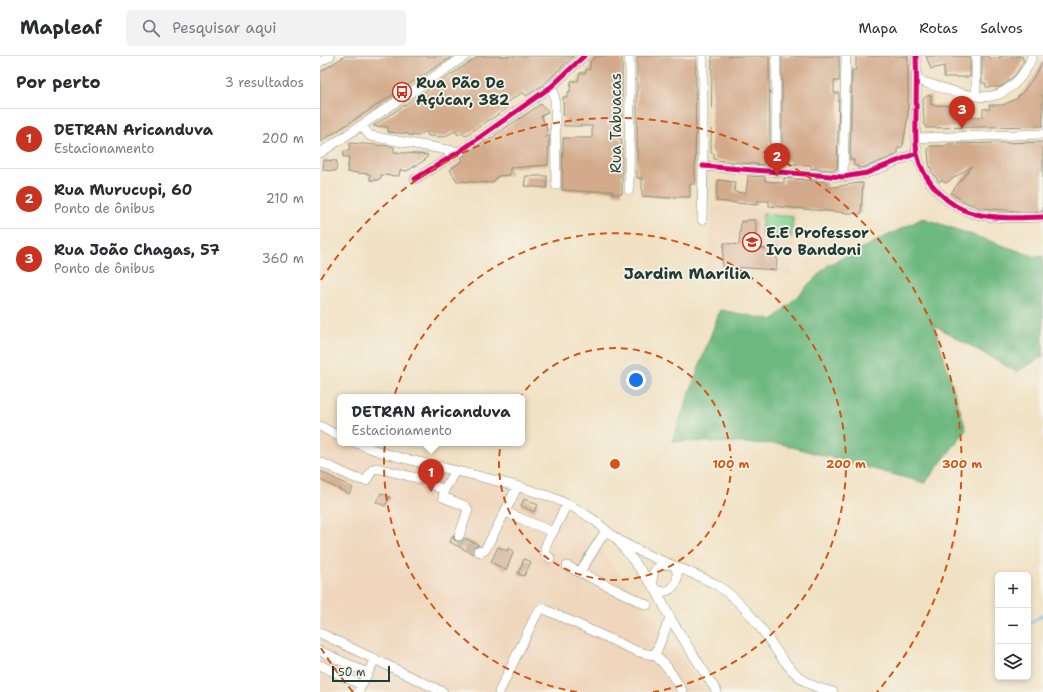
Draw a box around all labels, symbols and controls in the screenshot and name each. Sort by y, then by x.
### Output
search box [126,10,406,46]
text: Mapleaf [20,15,102,40]
icon: search [140,17,162,39]
text: Pesquisar aqui [172,18,277,38]
text: Mapa [858,19,897,37]
text: Rotas [919,19,958,37]
text: Salvos [980,19,1023,37]
text: Por perto [16,71,101,93]
place label: Rua Pão De Açúcar, 382 [416,73,510,110]
street label: Rua Tabuacas [606,73,626,173]
text: 3 resultados [225,74,304,91]
bus stop icon: Rua Pão De Açúcar, 382 [391,81,413,103]
pin: 3 [949,96,975,129]
text: DETRAN Aricanduva [54,120,213,140]
text: 1 [26,130,32,147]
text: 200 m [262,130,304,147]
text: Estacionamento [54,140,154,157]
pin: 2 [764,143,790,176]
text: Rua Murucupi, 60 [54,180,192,200]
text: 2 [24,190,34,207]
text: 210 m [266,190,304,207]
text: Ponto de ônibus [54,200,155,217]
place label: E.E Professor Ivo Bandoni [766,223,869,260]
school or university icon: E.E Professor Ivo Bandoni [741,231,763,253]
text: Rua João Chagas, 57 [54,240,220,260]
text: 3 [24,250,34,267]
text: 360 m [262,250,304,267]
text: Ponto de ônibus [54,260,155,277]
district label: Jardim Marília [624,263,750,284]
your location [626,370,646,390]
popup [337,394,525,446]
text: DETRAN Aricanduva [352,402,510,422]
text: Estacionamento [352,422,452,439]
text: 100 m [713,456,750,472]
text: 200 m [826,456,866,472]
text: 300 m [942,456,982,472]
centre of rings [608,457,622,471]
pin: 1 [418,459,444,492]
map controls [995,572,1031,680]
button: + [995,572,1031,608]
button: − [995,608,1031,644]
button: layers [995,644,1031,680]
scale bar [332,664,390,683]
text: 50 m [338,665,366,680]

